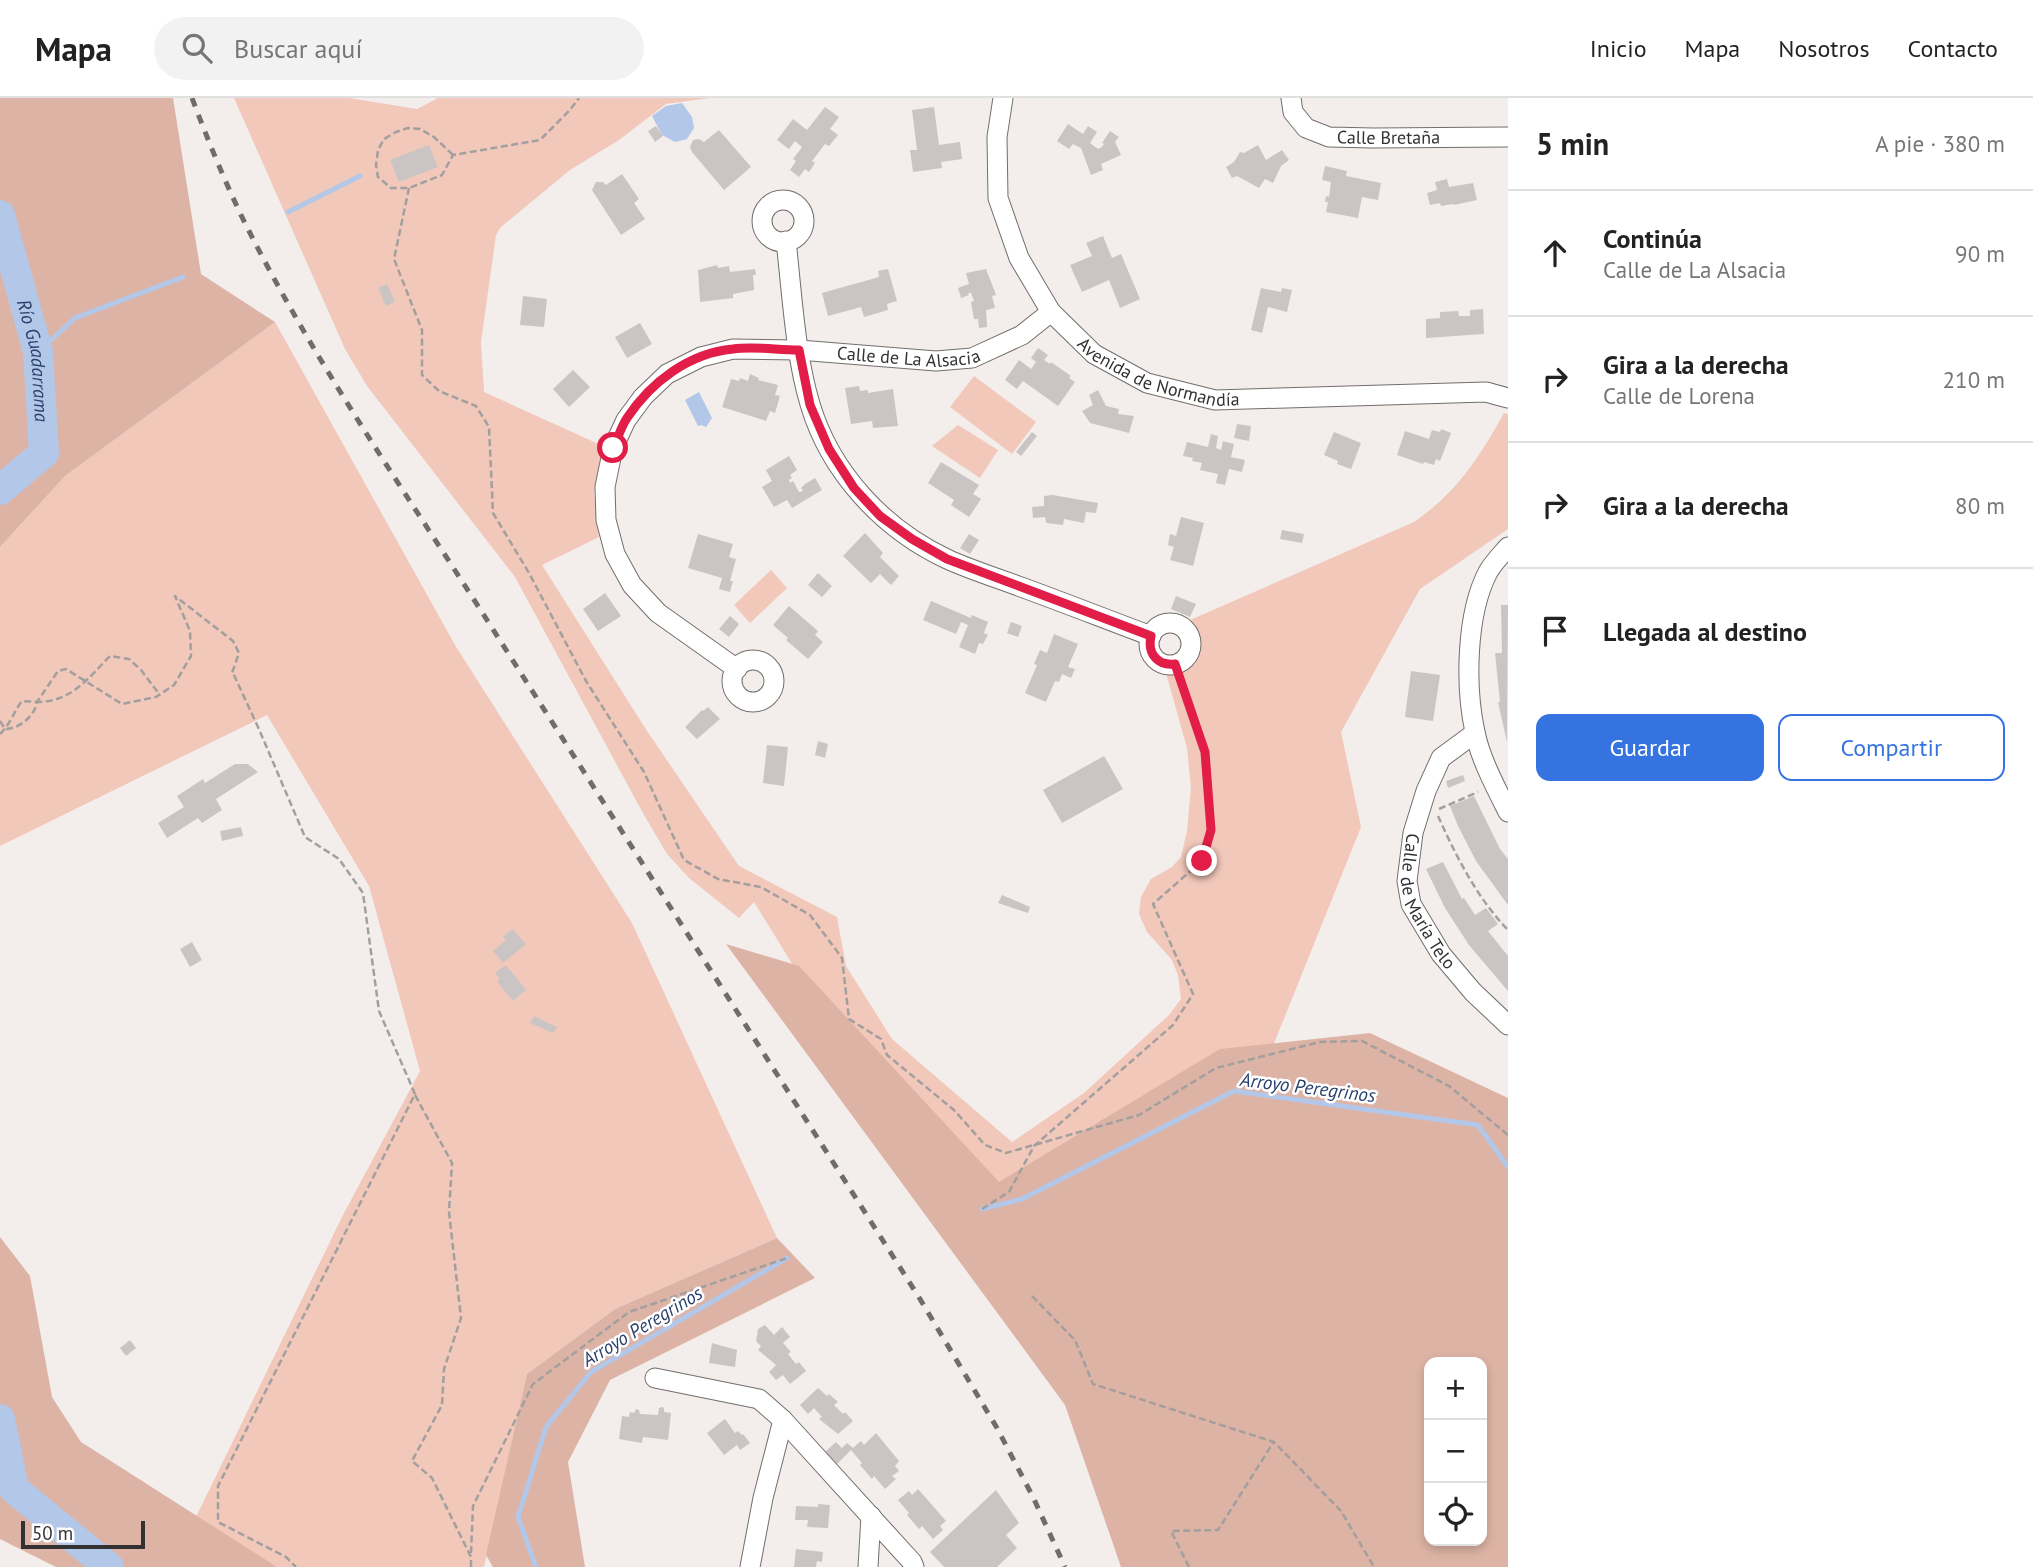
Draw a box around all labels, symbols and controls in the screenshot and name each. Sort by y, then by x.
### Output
search box [154,17,644,80]
text: Mapa [35,27,112,70]
icon: search [178,29,216,67]
text: Buscar aquí [234,32,362,65]
text: Inicio [1590,33,1647,64]
text: Mapa [1685,33,1740,64]
text: Nosotros [1778,33,1870,64]
text: Contacto [1908,33,1998,64]
text: 5 min [1536,124,1609,163]
street label: Calle Bretaña [1337,125,1440,149]
text: A pie · 380 m [1875,129,2005,158]
text: Continúa [1603,222,1702,255]
icon: ahead [1536,234,1574,272]
text: 90 m [1955,239,2005,268]
text: Calle de La Alsacia [1603,255,1786,284]
water label: Río Guadarrama [12,296,54,423]
street label: Avenida de Normandía [1073,332,1240,411]
street label: Calle de La Alsacia [836,341,984,372]
text: Gira a la derecha [1603,348,1789,381]
icon: right [1536,360,1574,398]
text: 210 m [1943,365,2005,394]
text: Calle de Lorena [1603,381,1755,410]
route start [597,432,628,463]
icon: right [1536,486,1574,524]
text: Gira a la derecha [1603,489,1789,522]
text: 80 m [1955,491,2005,520]
icon: arrive [1536,612,1574,650]
text: Llegada al destino [1603,615,1807,648]
button: Guardar [1536,714,1764,781]
button: Compartir [1778,714,2005,781]
street label: Calle de María Telo [1395,832,1461,974]
route end [1186,845,1217,876]
water label: Arroyo Peregrinos [1238,1067,1377,1107]
water label: Arroyo Peregrinos [577,1280,707,1372]
map controls [1424,1357,1487,1546]
button: + [1424,1357,1487,1420]
button: − [1424,1420,1487,1483]
button: locate [1424,1483,1487,1546]
scale bar [21,1518,145,1550]
text: 50 m [32,1521,73,1545]

